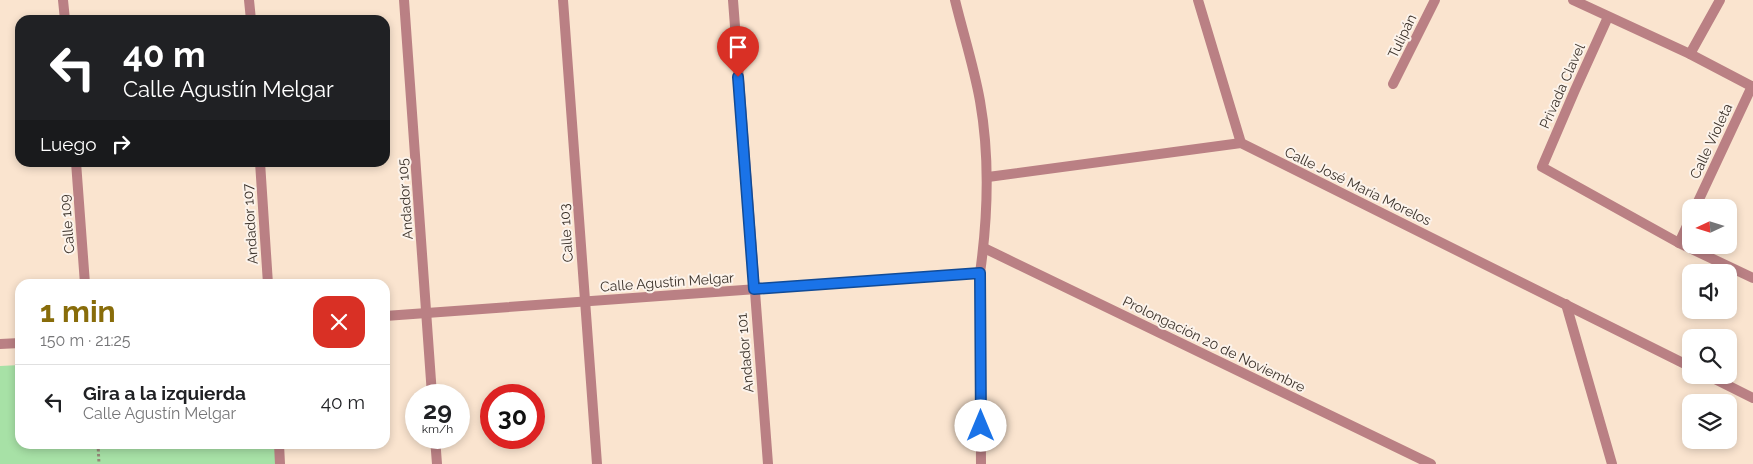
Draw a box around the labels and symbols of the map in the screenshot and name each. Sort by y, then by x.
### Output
street label: Tulipán [1385,11,1419,61]
pin [717,26,759,77]
street label: Privada Clavel [1536,41,1588,131]
street label: Calle Violeta [1687,101,1735,181]
street label: Calle José María Morelos [1282,144,1434,229]
street label: Andador 105 [394,158,416,240]
street label: Andador 107 [239,182,261,265]
street label: Calle 109 [56,194,78,254]
north arrow [1682,199,1738,254]
street label: Calle 103 [556,203,576,263]
street label: Calle Agustín Melgar [600,269,735,295]
street label: Prolongación 20 de Noviembre [1120,293,1308,395]
street label: Andador 101 [734,313,756,393]
speed limit sign: 30 [480,384,545,449]
position arrow [954,399,1006,451]

